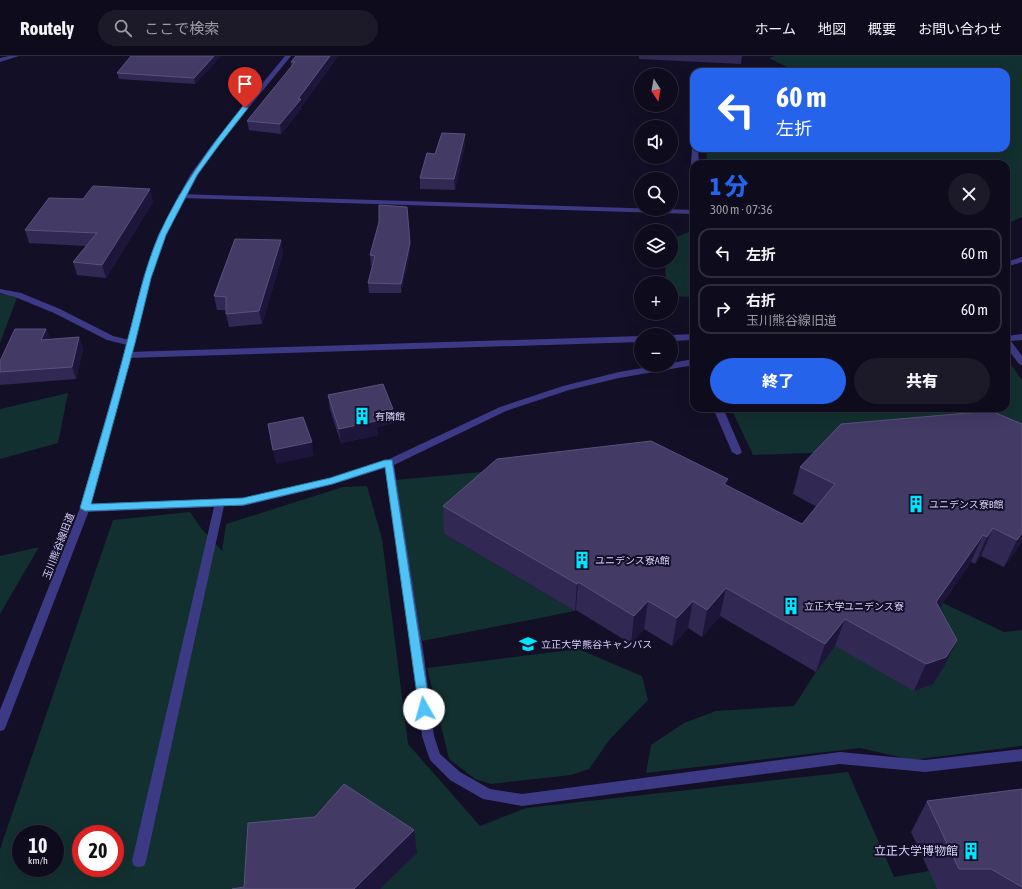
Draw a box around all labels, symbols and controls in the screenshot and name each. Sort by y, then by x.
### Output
search box [98,10,378,46]
text: Routely [20,17,74,39]
icon: search [112,17,134,39]
text: ここで検索 [144,20,219,37]
text: ホーム [754,21,796,37]
text: 地図 [818,21,846,37]
text: 概要 [868,21,896,37]
text: お問い合わせ [918,21,1002,37]
pin [228,67,262,108]
north arrow [634,68,678,112]
map controls [634,68,678,372]
icon: arrive [234,73,256,95]
text: 60 m [776,81,826,113]
icon: left [710,84,762,136]
text: 左折 [776,118,812,139]
button: sound [634,120,678,164]
button: search [634,172,678,216]
text: 1 分 [710,173,749,200]
button: close [948,173,990,215]
text: 300 m · 07:36 [710,202,773,217]
button: layers [634,224,678,268]
icon: left [712,242,734,264]
text: 60 m [961,245,988,262]
text: 左折 [746,246,776,263]
button: + [634,276,678,320]
text: 右折 [746,292,776,309]
icon: right [712,298,734,320]
text: 60 m [961,301,988,318]
text: 玉川熊谷線旧道 [746,313,837,328]
button: − [634,328,678,372]
button: 終了 [710,358,846,404]
button: 共有 [854,358,990,404]
building icon: 有隣館 [352,406,372,426]
place label: 有隣館 [375,411,405,422]
building icon: ユニデンス寮B館 [906,494,926,514]
place label: ユニデンス寮B館 [929,499,1004,510]
street label: 玉川熊谷線旧道 [41,512,76,581]
building icon: ユニデンス寮A館 [572,550,592,570]
place label: ユニデンス寮A館 [595,555,670,566]
building icon: 立正大学ユニデンス寮 [781,596,801,616]
place label: 立正大学ユニデンス寮 [804,601,904,612]
school or university icon: 立正大学 熊谷キャンパス [518,634,538,654]
place label: 立正大学 熊谷キャンパス [541,639,652,650]
position arrow [403,688,445,730]
speed limit sign: 20 [72,825,124,877]
text: 10 [29,834,47,857]
building icon: 立正大学博物館 [961,841,981,861]
place label: 立正大学博物館 [874,844,958,858]
text: km/h [28,855,48,866]

